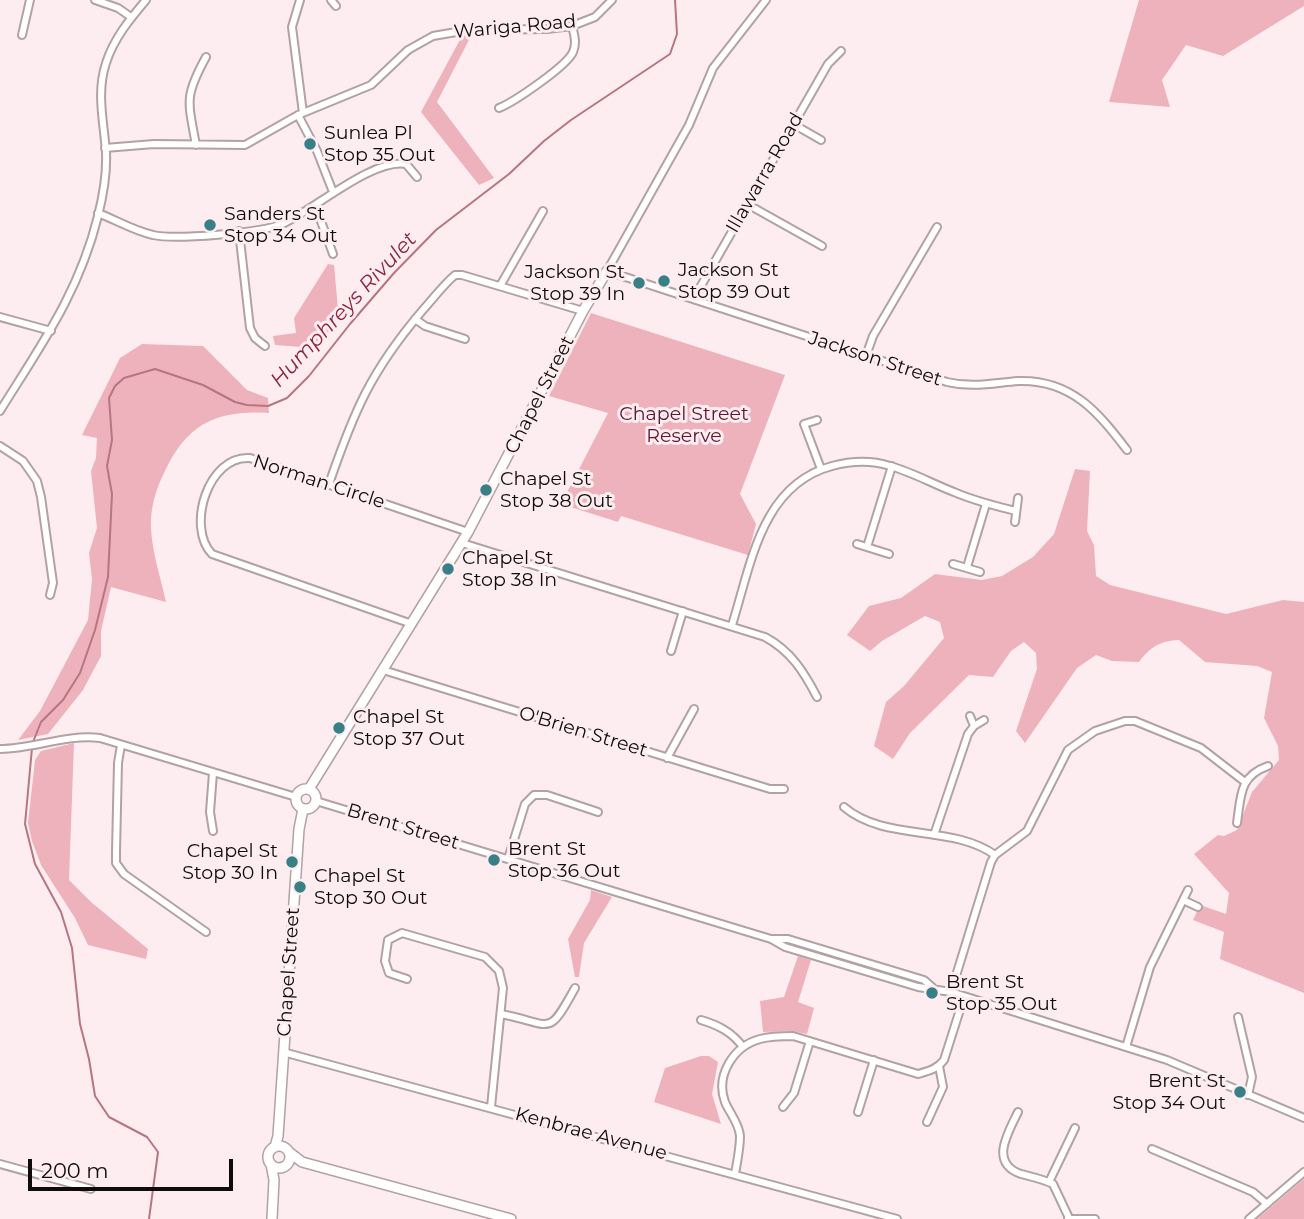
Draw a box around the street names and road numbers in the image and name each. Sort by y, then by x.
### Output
street label: Wariga Road [453,10,577,44]
street label: Illawarra Road [721,109,809,237]
street label: Jackson Street [805,327,945,391]
street label: Chapel Street [500,332,580,458]
street label: Norman Circle [250,450,388,514]
street label: O'Brien Street [516,702,650,762]
street label: Brent Street [344,799,462,855]
street label: Chapel Street [273,907,305,1037]
street label: Kenbrae Avenue [512,1103,670,1165]

